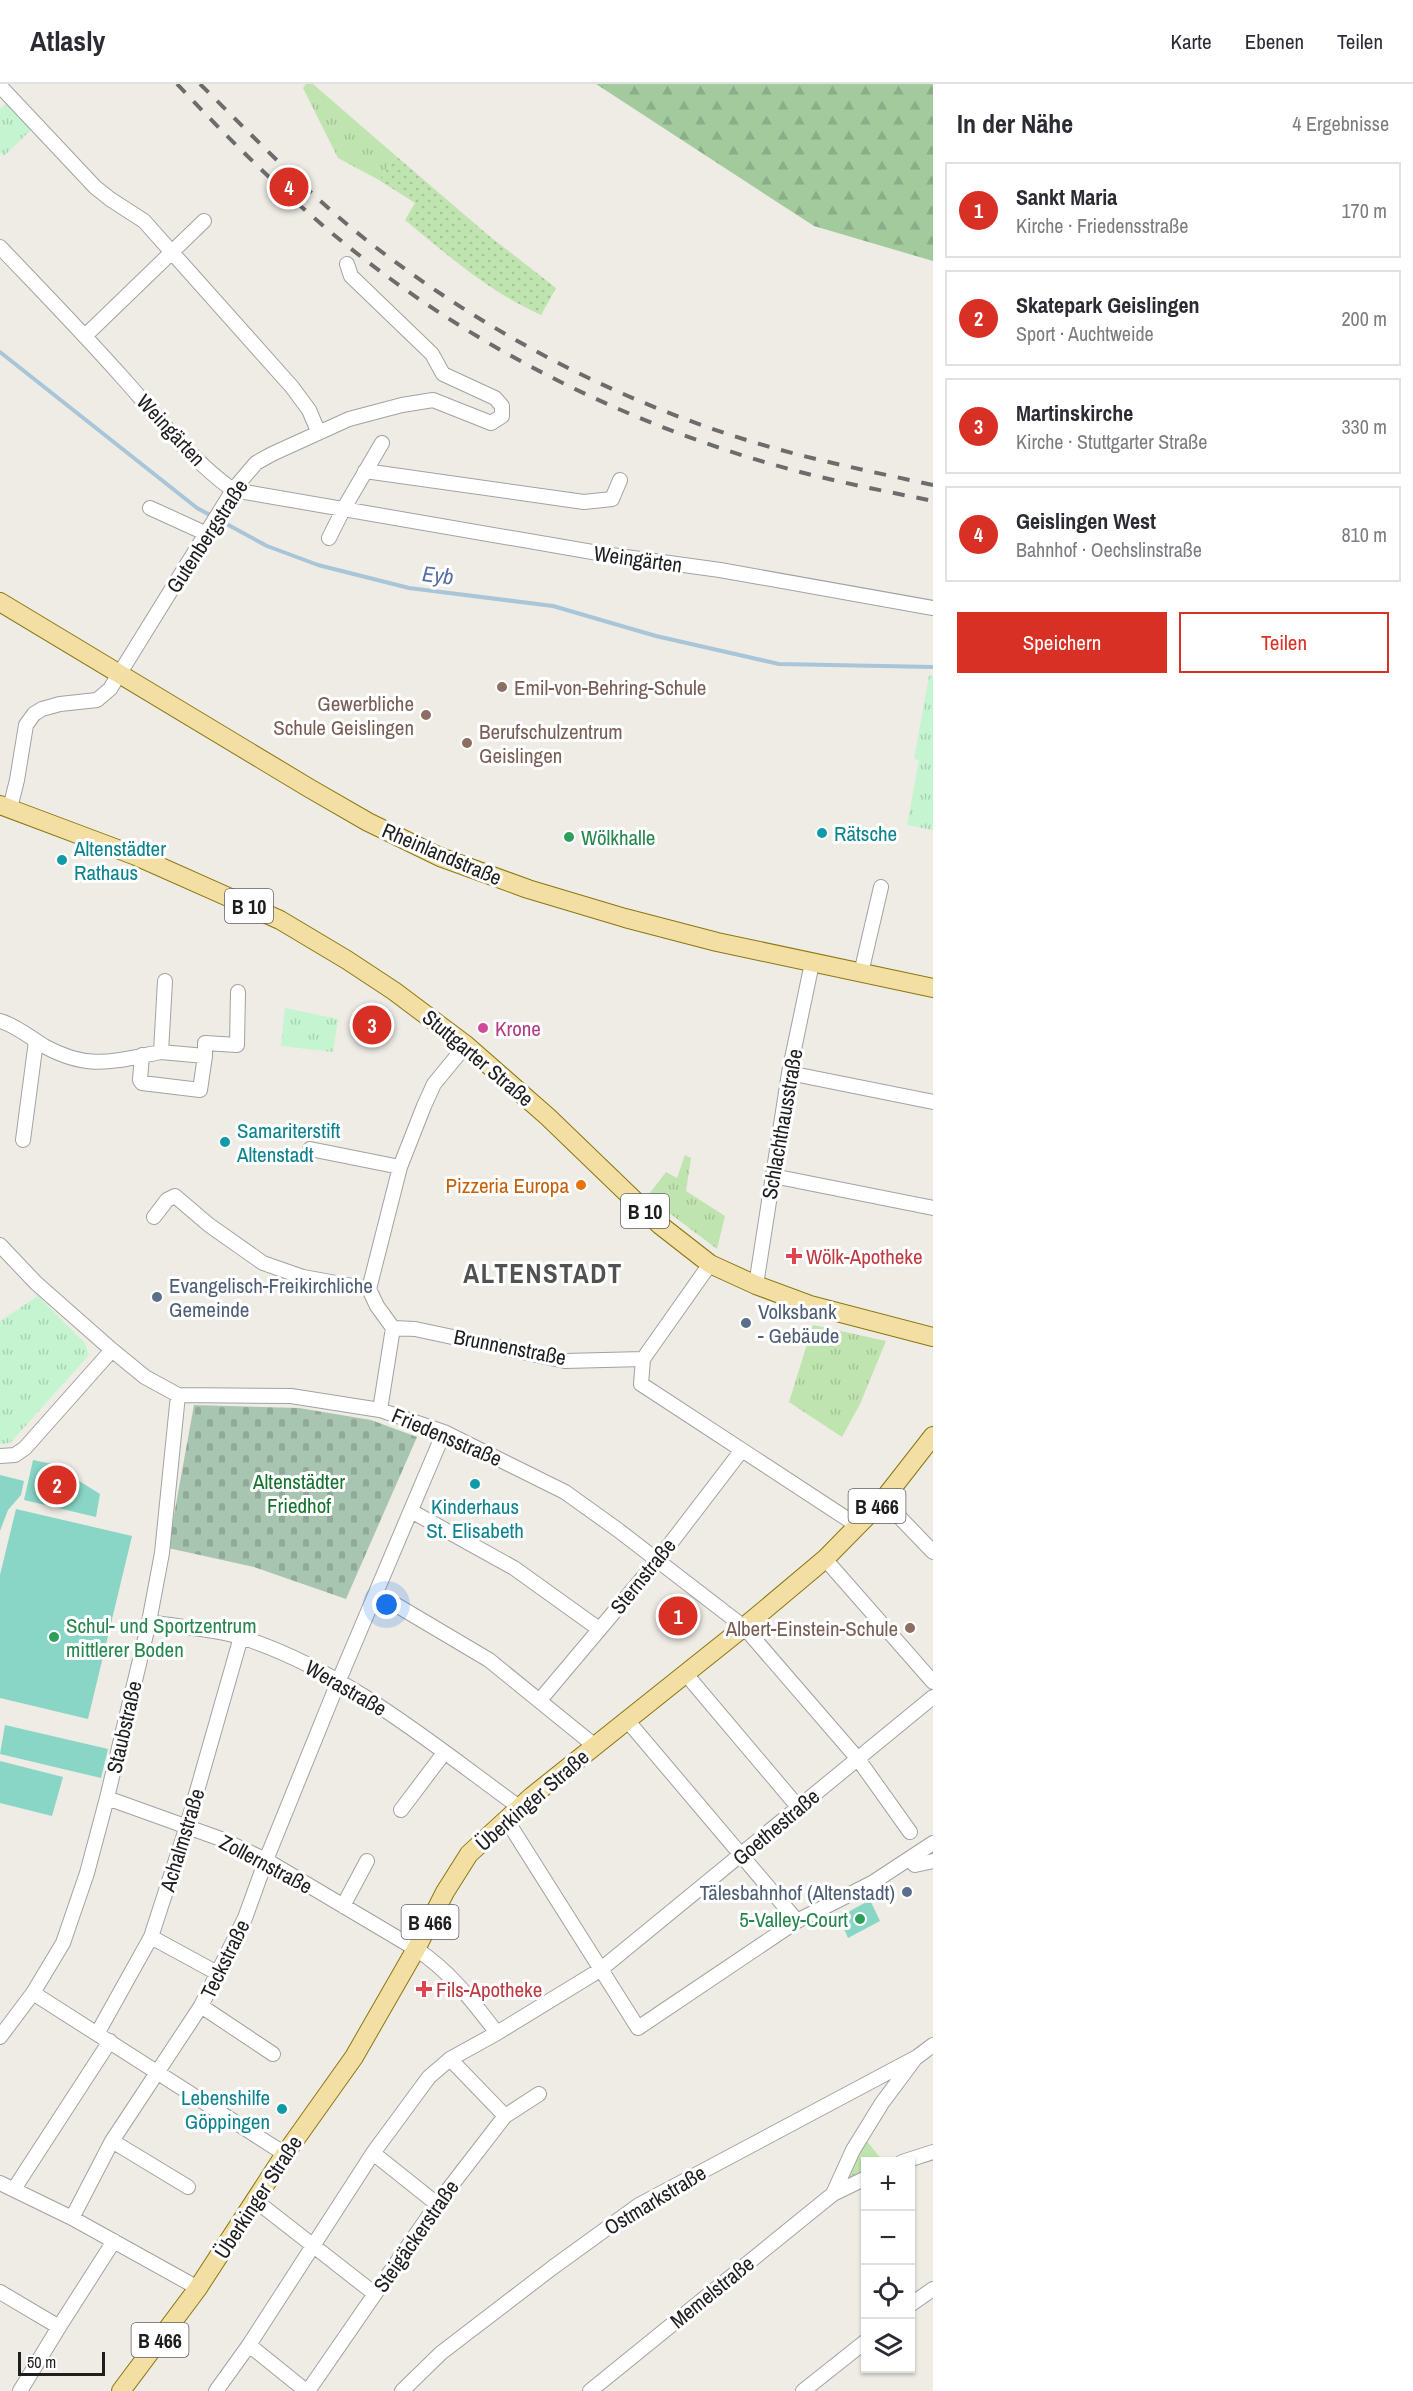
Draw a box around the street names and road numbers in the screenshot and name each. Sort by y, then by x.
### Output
street label: Weingärten [130,388,212,472]
street label: Gutenbergstraße [159,474,255,598]
street label: Weingärten [592,538,684,580]
street label: Rheinlandstraße [378,816,506,892]
road number: B 10 [225,889,273,923]
street label: Stuttgarter Straße [416,1003,540,1113]
street label: Schlachthausstraße [755,1047,809,1201]
road number: B 10 [621,1194,669,1228]
street label: Brunnenstraße [451,1322,569,1372]
street label: Friedensstraße [388,1401,506,1473]
road number: B 466 [848,1489,906,1523]
street label: Sternstraße [603,1532,683,1620]
street label: Werastraße [300,1653,392,1723]
street label: Staubstraße [99,1678,149,1776]
street label: Überkinger Straße [469,1743,595,1857]
street label: Goethestraße [726,1782,826,1872]
street label: Achalmstraße [152,1785,211,1896]
street label: Zollernstraße [214,1827,318,1901]
road number: B 466 [402,1905,458,1939]
street label: Teckstraße [194,1915,256,2003]
street label: Überkinger Straße [207,2130,309,2264]
street label: Ostmarkstraße [599,2158,711,2242]
street label: Steigäckerstraße [367,2174,465,2298]
street label: Memelstraße [664,2249,760,2335]
road number: B 466 [132,2323,188,2357]

